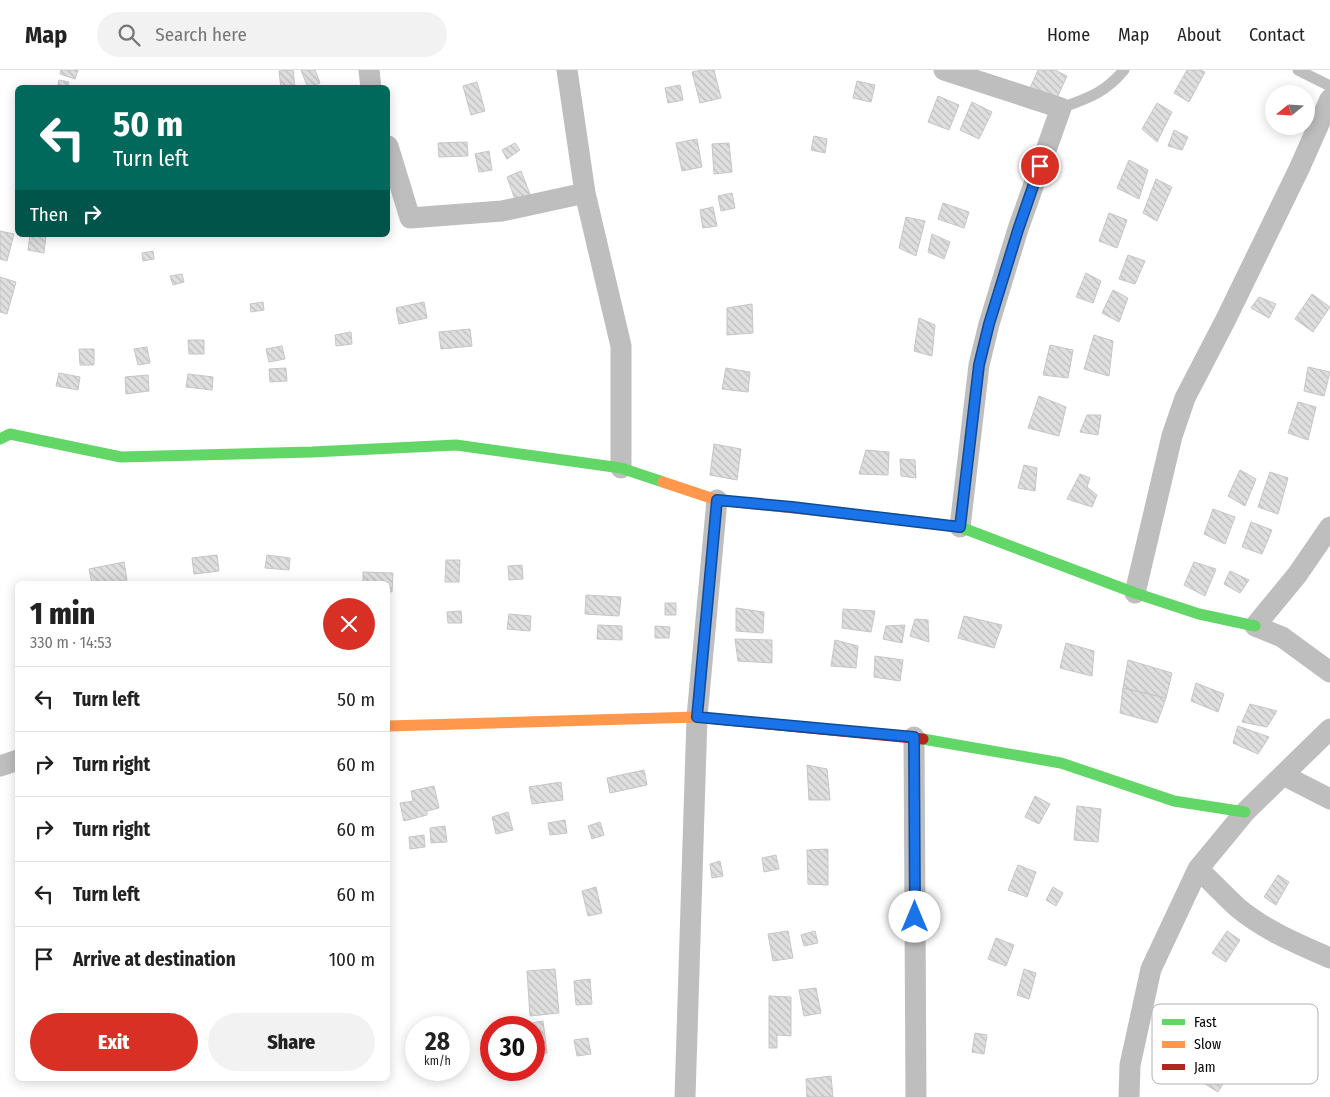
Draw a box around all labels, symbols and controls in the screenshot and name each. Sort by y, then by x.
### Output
search box [97,12,447,57]
text: Map [25,21,67,49]
icon: search [115,21,143,49]
text: Search here [155,23,247,46]
text: Home [1047,24,1090,46]
text: Map [1118,24,1149,46]
text: About [1177,24,1221,46]
text: Contact [1249,24,1305,46]
north arrow [1265,85,1315,135]
map controls [1265,85,1315,135]
text: 50 m [113,103,183,145]
icon: left [30,105,95,170]
text: Turn left [113,145,189,172]
pin [1019,145,1061,187]
icon: arrive [1026,152,1054,180]
icon: right [78,200,106,228]
text: Then [30,203,68,226]
text: 1 min [30,596,95,632]
button: close [323,598,375,650]
text: 330 m · 14:53 [30,633,112,652]
icon: left [30,685,58,713]
text: Turn left [73,688,140,711]
text: 50 m [337,688,375,711]
icon: right [30,750,58,778]
text: Turn right [73,753,150,776]
text: 60 m [337,753,375,776]
icon: right [30,815,58,843]
text: Turn right [73,818,150,841]
text: 60 m [337,818,375,841]
icon: left [30,880,58,908]
text: Turn left [73,883,140,906]
text: 60 m [337,883,375,906]
position arrow [888,890,940,942]
icon: arrive [30,945,58,973]
text: Arrive at destination [73,948,236,971]
text: 100 m [329,948,375,971]
legend [1152,1004,1318,1084]
button: Exit [30,1013,198,1071]
button: Share [208,1013,375,1071]
text: Fast [1194,1014,1217,1031]
speed limit sign: 30 [480,1016,545,1081]
text: 28 [425,1027,450,1057]
text: Slow [1194,1036,1221,1053]
text: km/h [424,1054,451,1068]
text: Jam [1194,1059,1215,1076]

